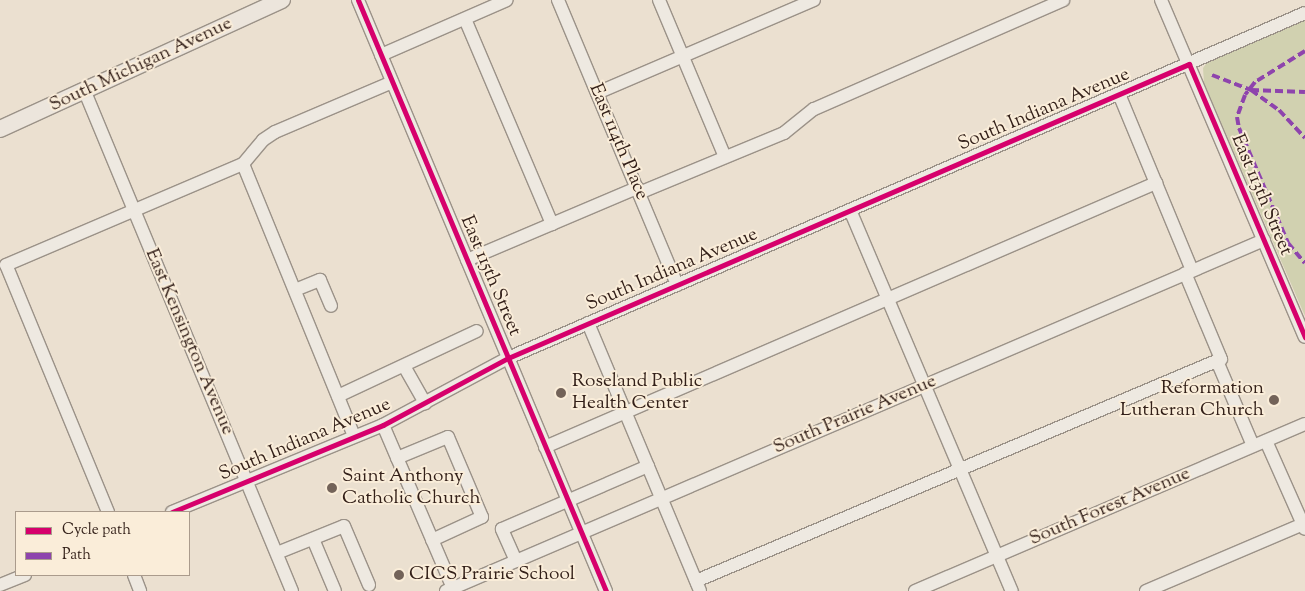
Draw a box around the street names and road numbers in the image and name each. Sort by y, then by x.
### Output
street label: South Michigan Avenue [46,13,236,117]
street label: South Indiana Avenue [955,64,1133,156]
street label: East 114th Place [583,80,653,204]
street label: East 113th Street [1225,131,1297,259]
street label: East 115th Street [454,212,526,340]
street label: South Indiana Avenue [583,224,761,316]
street label: East Kensington Avenue [139,245,239,439]
street label: South Prairie Avenue [770,370,940,460]
street label: South Indiana Avenue [216,394,394,486]
street label: South Forest Avenue [1026,463,1194,551]

